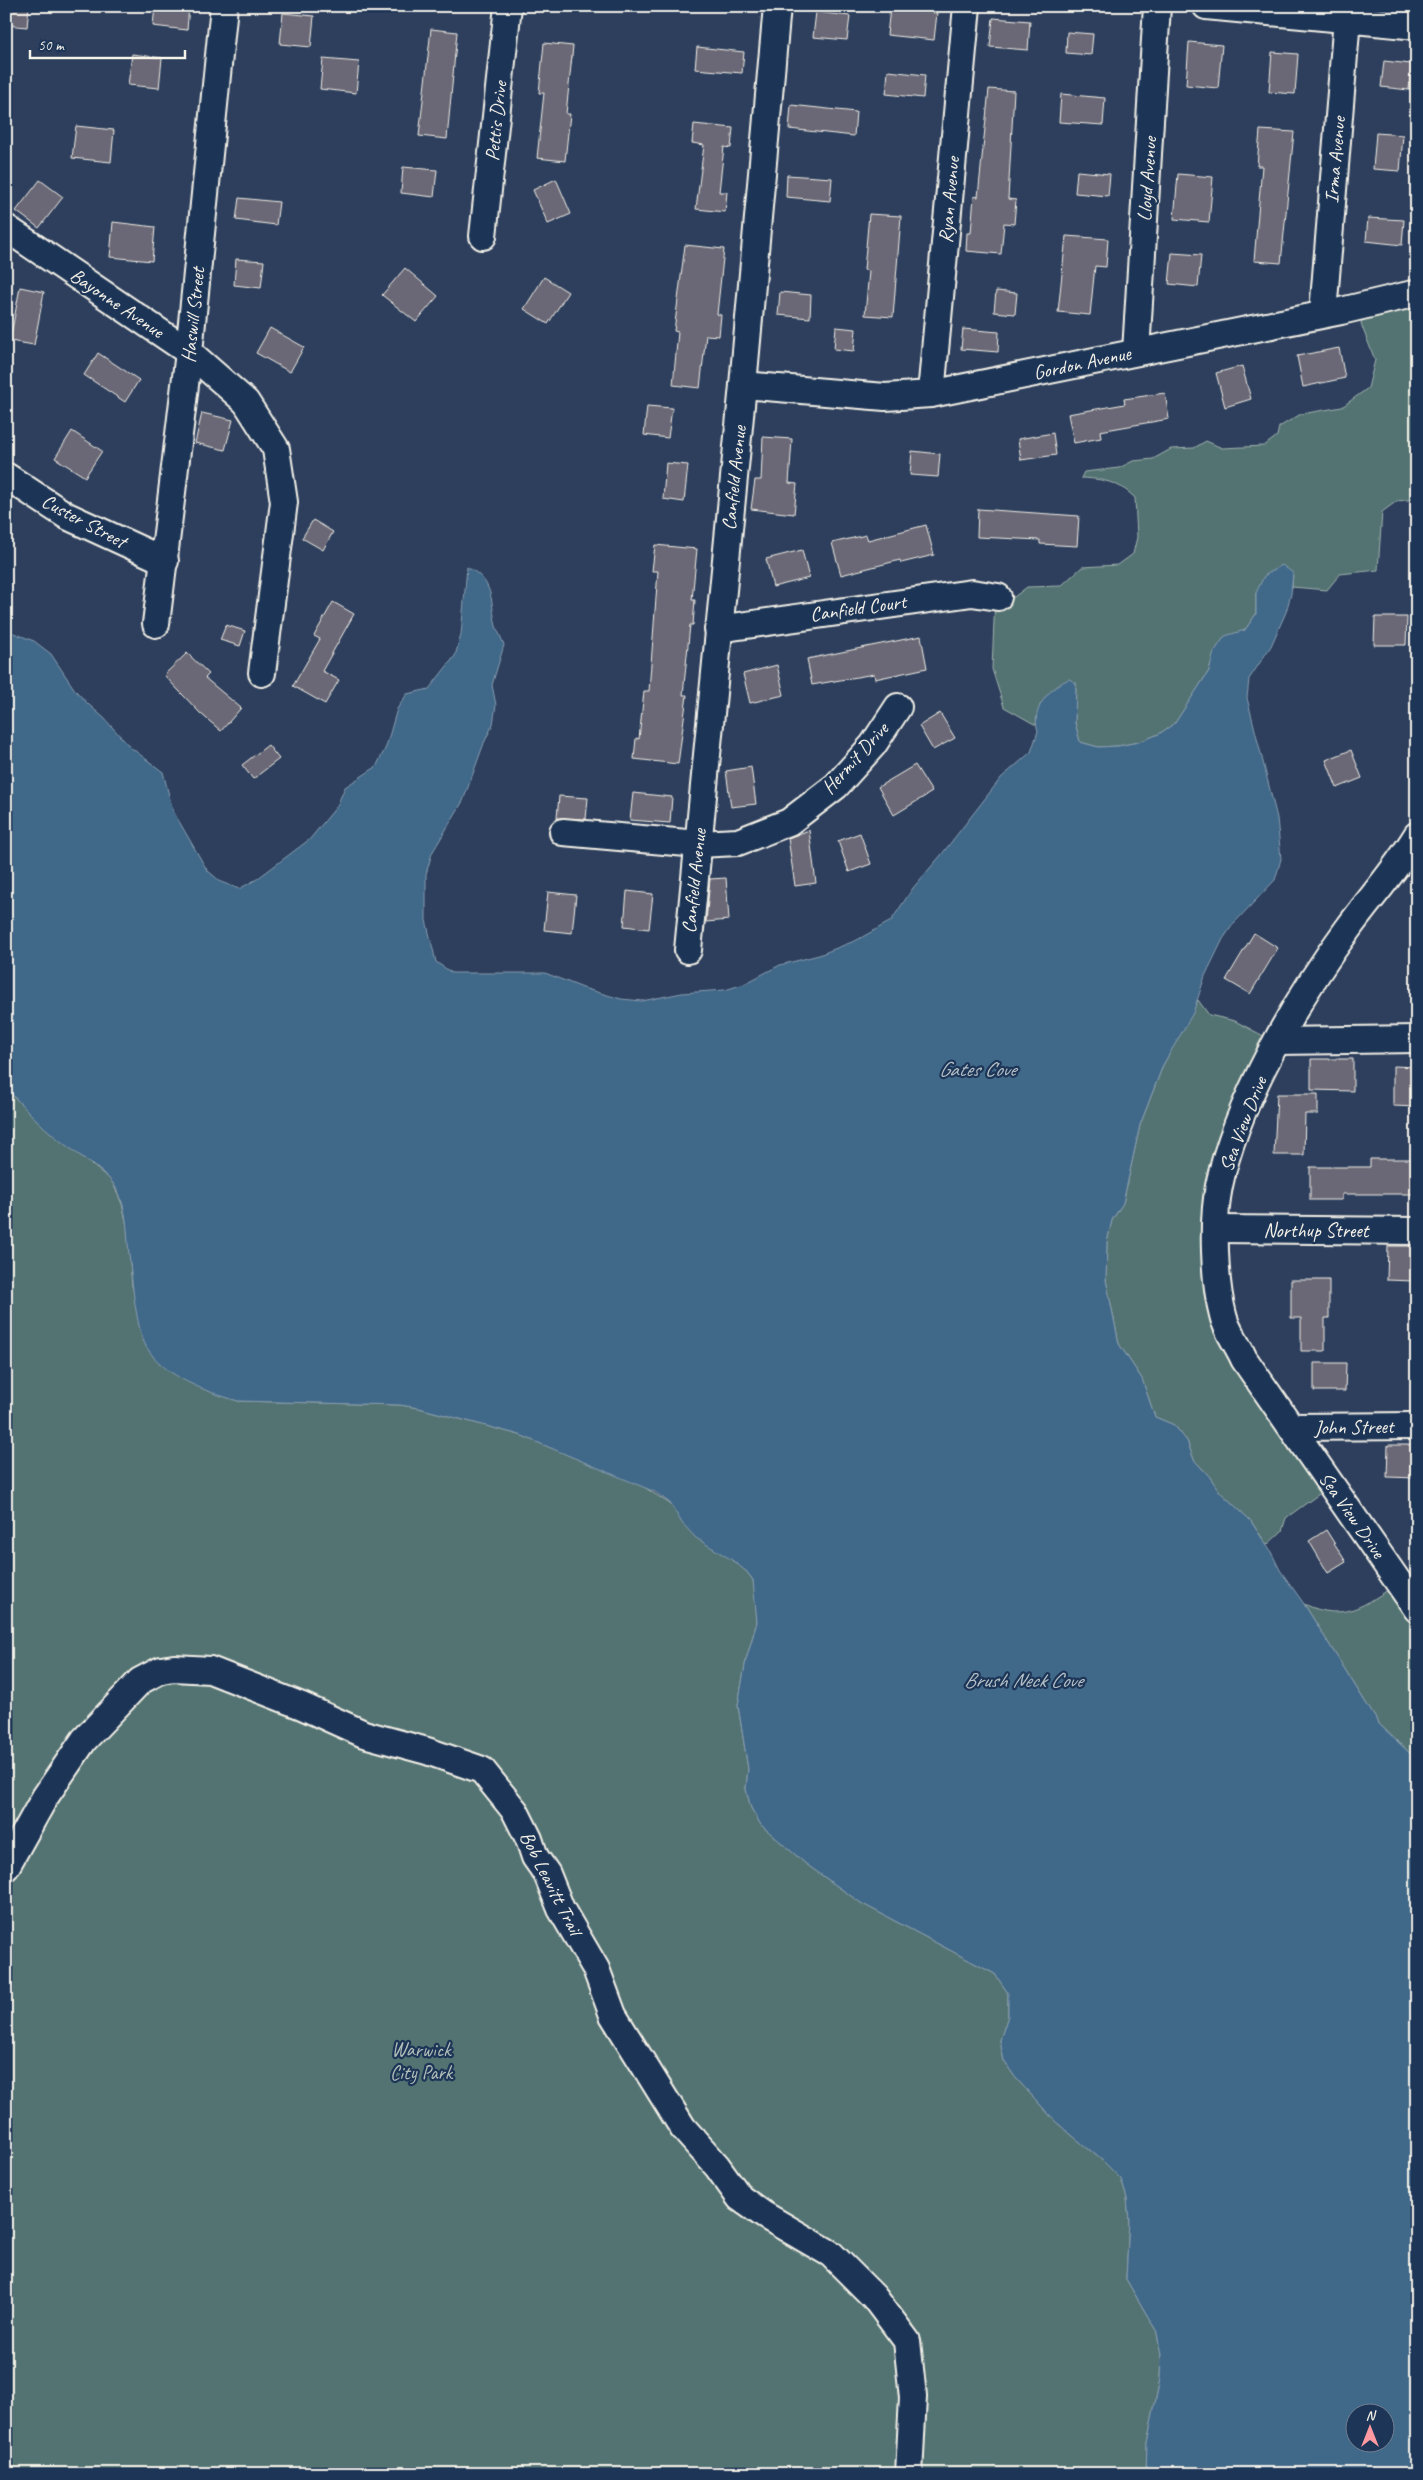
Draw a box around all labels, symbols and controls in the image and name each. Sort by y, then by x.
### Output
scale bar [30,28,185,60]
text: 50 m [38,36,65,55]
street label: Pettis Drive [479,79,513,162]
street label: Irma Avenue [1319,114,1351,204]
street label: Lloyd Avenue [1132,134,1163,222]
street label: Ryan Avenue [933,154,965,244]
street label: Bayonne Avenue [65,262,170,344]
street label: Haswill Street [176,264,211,364]
street label: Gordon Avenue [1031,340,1134,385]
street label: Canfield Avenue [716,423,752,531]
street label: Custer Street [37,488,134,555]
street label: Canfield Court [808,589,910,627]
street label: Hermit Drive [816,716,895,799]
street label: Canfield Avenue [676,826,712,934]
water label: Gates Cove [939,1056,1019,1082]
street label: Sea View Drive [1213,1072,1273,1175]
street label: Northup Street [1264,1218,1371,1243]
street label: John Street [1313,1414,1396,1440]
street label: Sea View Drive [1313,1467,1392,1564]
water label: Brush Neck Cove [964,1667,1085,1693]
street label: Bob Leavitt Trail [514,1827,589,1942]
park label: Warwick City Park [390,2037,454,2085]
north arrow [1346,2402,1396,2452]
text: N [1366,2407,1377,2424]

